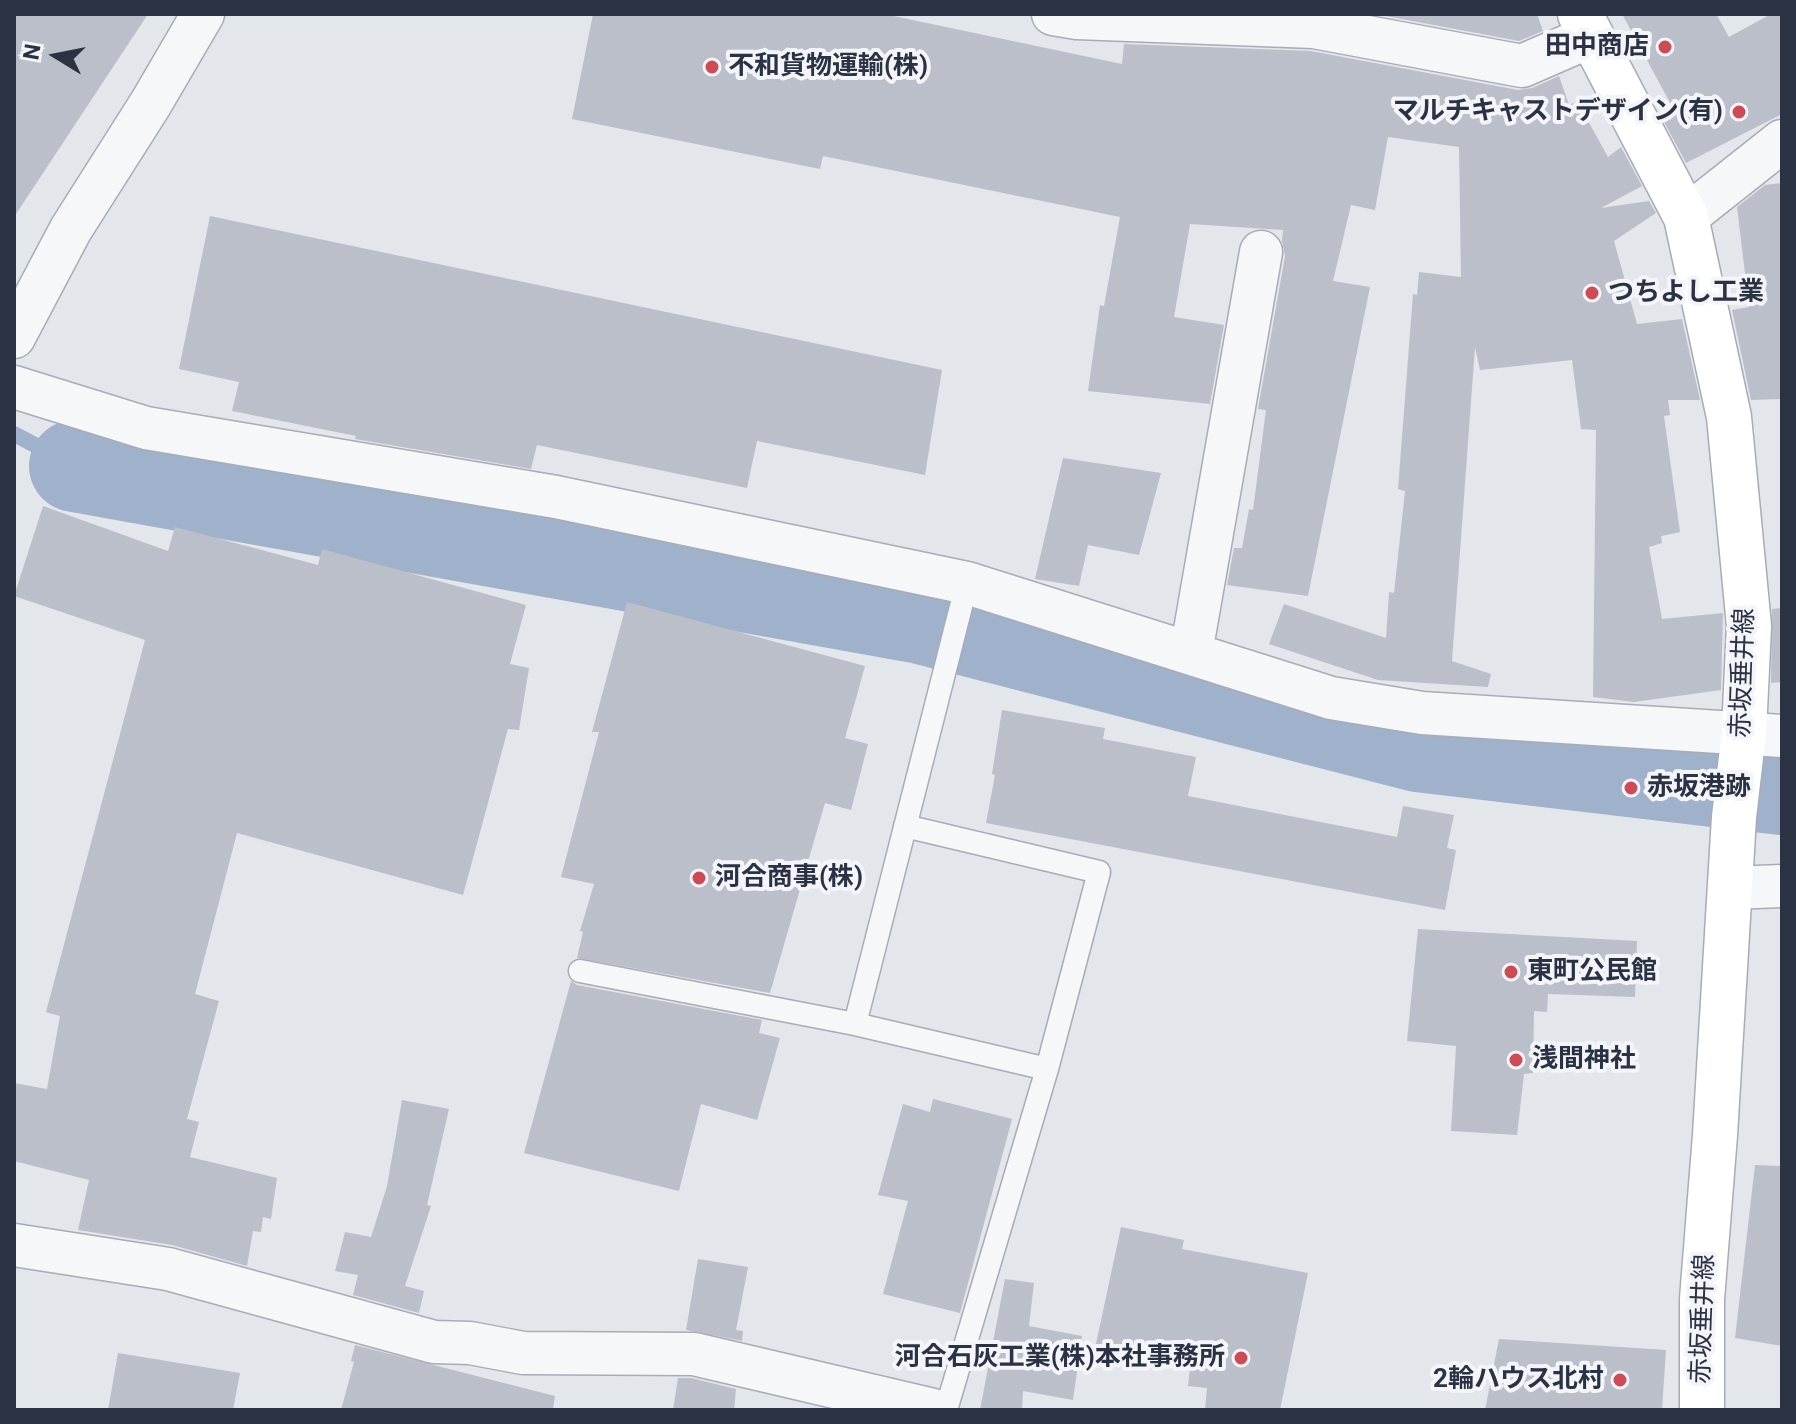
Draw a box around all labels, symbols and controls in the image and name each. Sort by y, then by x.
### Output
north arrow [16,16,96,96]
place label: 田中商店 [1545,31,1649,63]
marker: 田中商店 [1656,38,1674,56]
text: N [18,42,46,62]
place label: 不和貨物運輸(株) [728,51,928,83]
marker: 不和貨物運輸(株) [703,58,721,76]
place label: マルチキャストデザイン(有) [1393,96,1723,128]
marker: マルチキャストデザイン(有) [1730,103,1748,121]
place label: つちよし工業 [1608,277,1764,309]
marker: つちよし工業 [1583,284,1601,302]
street label: 赤坂垂井線 [1726,607,1762,739]
place label: 赤坂港跡 [1647,772,1751,804]
marker: 赤坂港跡 [1622,779,1640,797]
place label: 河合商事(株) [715,862,863,894]
marker: 河合商事(株) [690,869,708,887]
place label: 東町公民館 [1527,956,1657,988]
marker: 東町公民館 [1502,963,1520,981]
place label: 浅間神社 [1532,1044,1636,1076]
marker: 浅間神社 [1507,1051,1525,1069]
street label: 赤坂垂井線 [1686,1253,1722,1385]
place label: 河合石灰工業(株)本社事務所 [895,1342,1225,1374]
marker: 河合石灰工業(株)本社事務所 [1232,1349,1250,1367]
place label: 2輪ハウス北村 [1433,1364,1604,1396]
marker: 2輪ハウス北村 [1611,1371,1629,1389]

